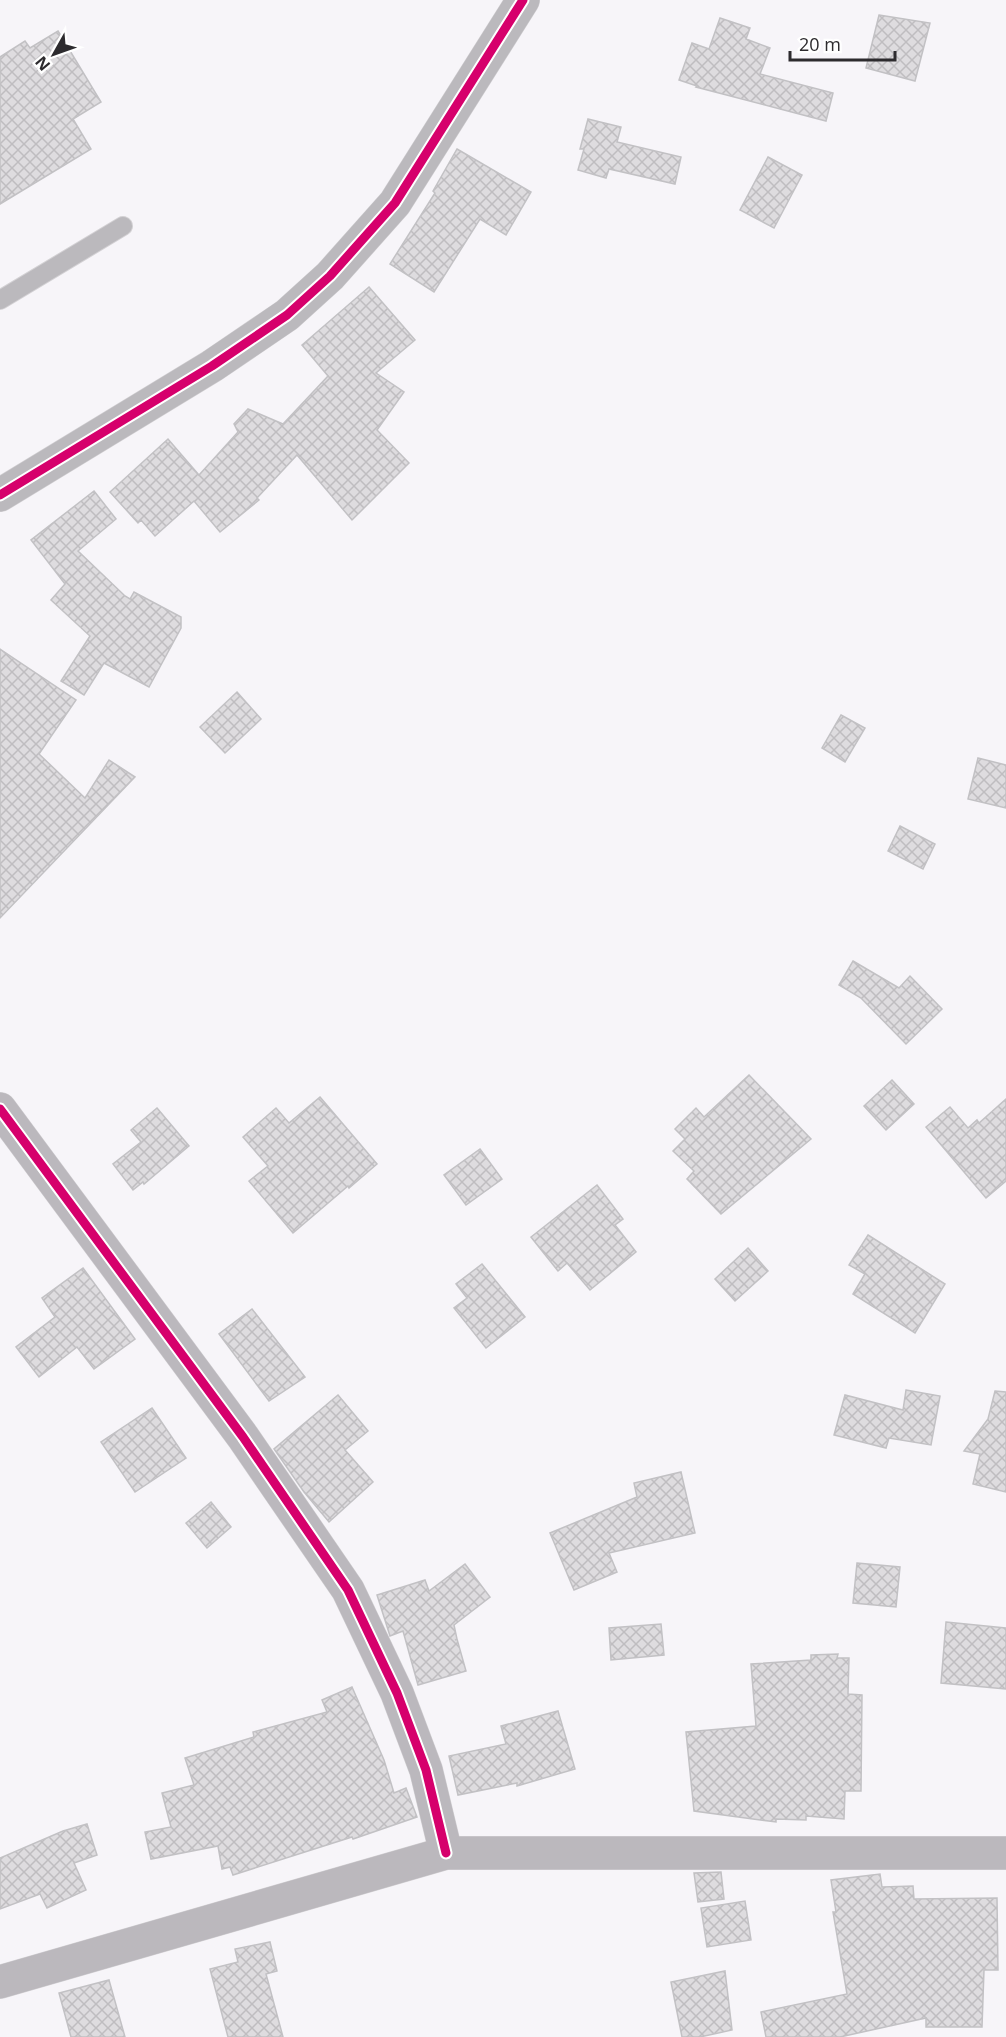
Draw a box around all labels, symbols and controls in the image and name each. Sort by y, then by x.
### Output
north arrow [24,24,84,84]
scale bar [790,24,895,62]
text: 20 m [799,32,841,56]
text: N [30,52,55,76]

